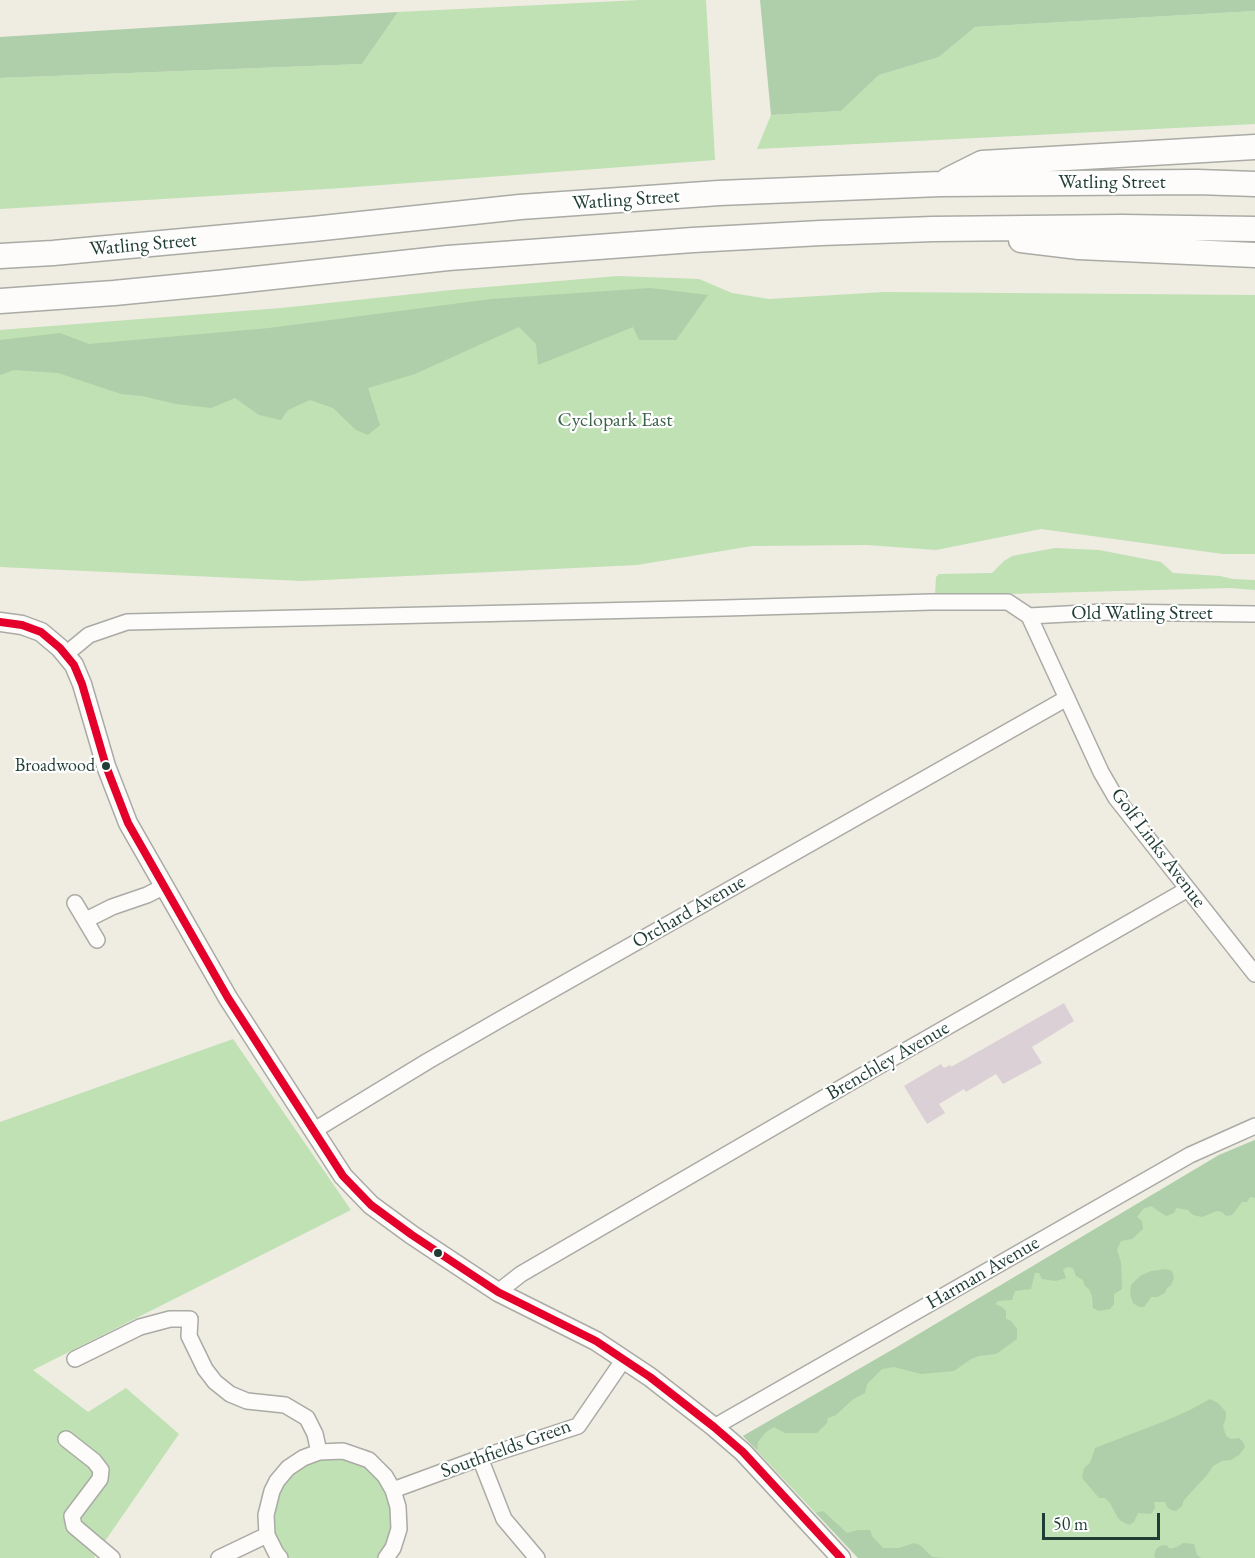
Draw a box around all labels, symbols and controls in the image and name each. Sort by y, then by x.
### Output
street label: Watling Street [1058,171,1166,195]
street label: Watling Street [572,184,680,216]
street label: Watling Street [88,228,198,262]
park label: Cyclopark East [558,409,672,433]
street label: Old Watling Street [1071,602,1213,626]
place label: Broadwood [15,755,95,777]
marker: Broadwood [100,760,112,772]
street label: Golf Links Avenue [1105,783,1211,913]
street label: Orchard Avenue [628,870,750,954]
street label: Brenchley Avenue [822,1016,954,1106]
street label: Harman Avenue [922,1231,1044,1315]
unlabelled marker [432,1247,444,1259]
street label: Southfields Green [437,1414,575,1484]
scale bar [1045,1501,1164,1539]
text: 50 m [1053,1512,1088,1535]

